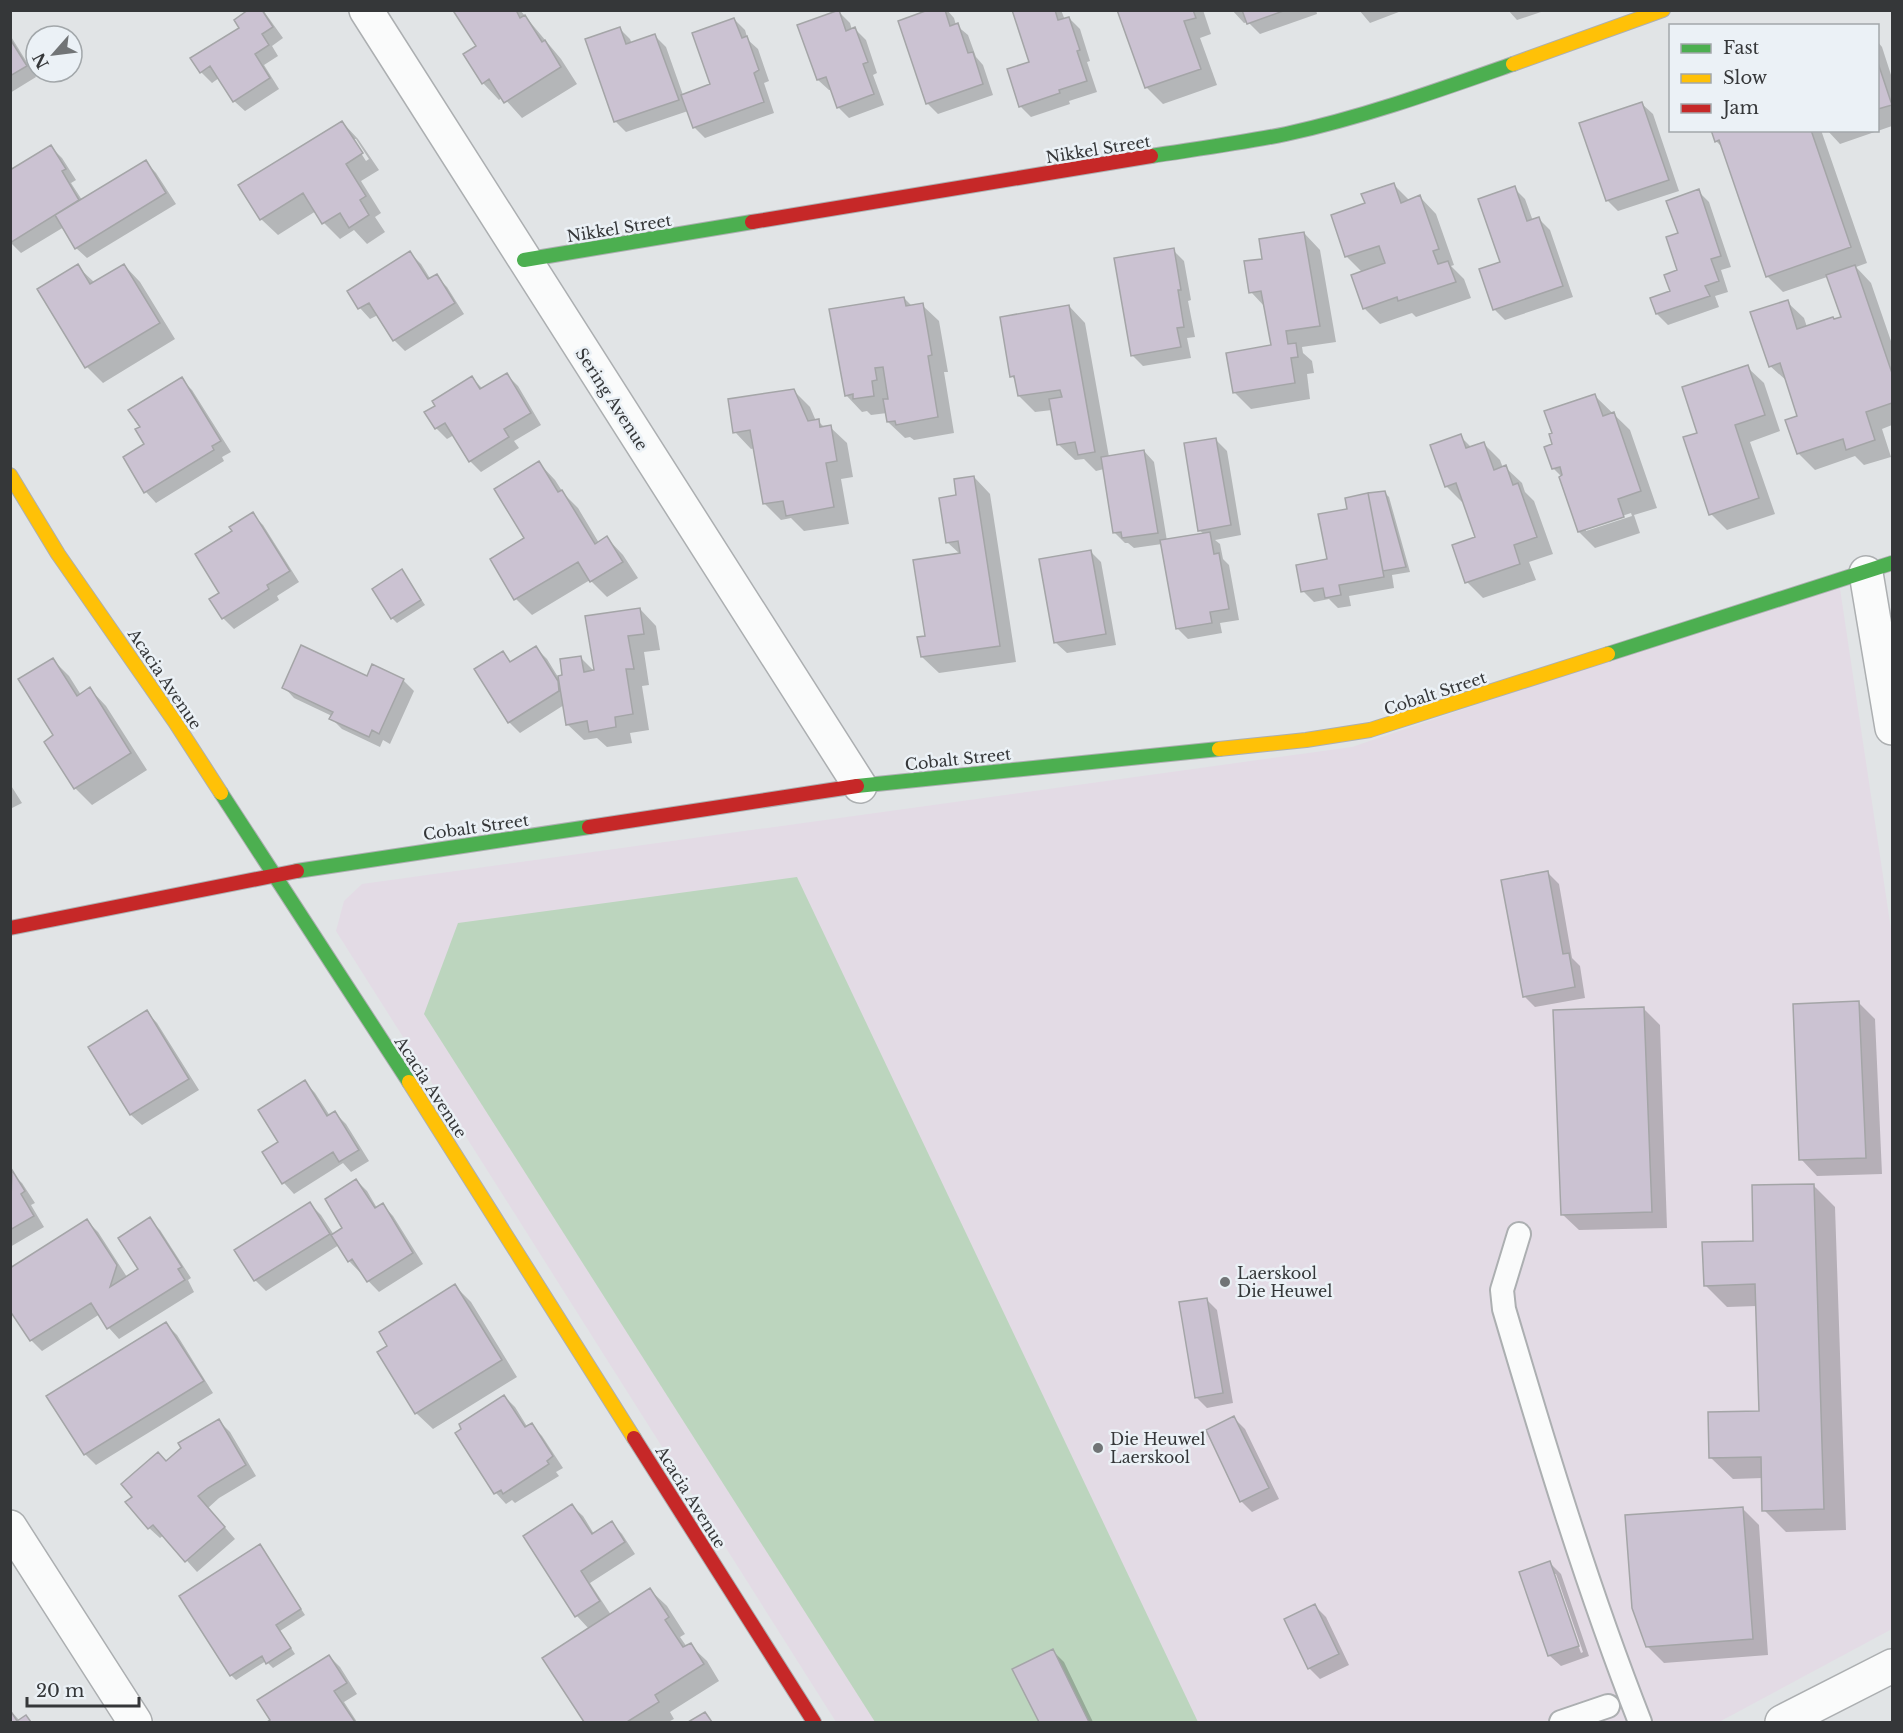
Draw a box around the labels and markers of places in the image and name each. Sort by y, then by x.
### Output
place label: Laerskool Die Heuwel [1237,1263,1332,1301]
marker: Laerskool Die Heuwel [1218,1275,1232,1289]
place label: Die Heuwel Laerskool [1110,1429,1205,1467]
marker: Die Heuwel Laerskool [1091,1441,1105,1455]

